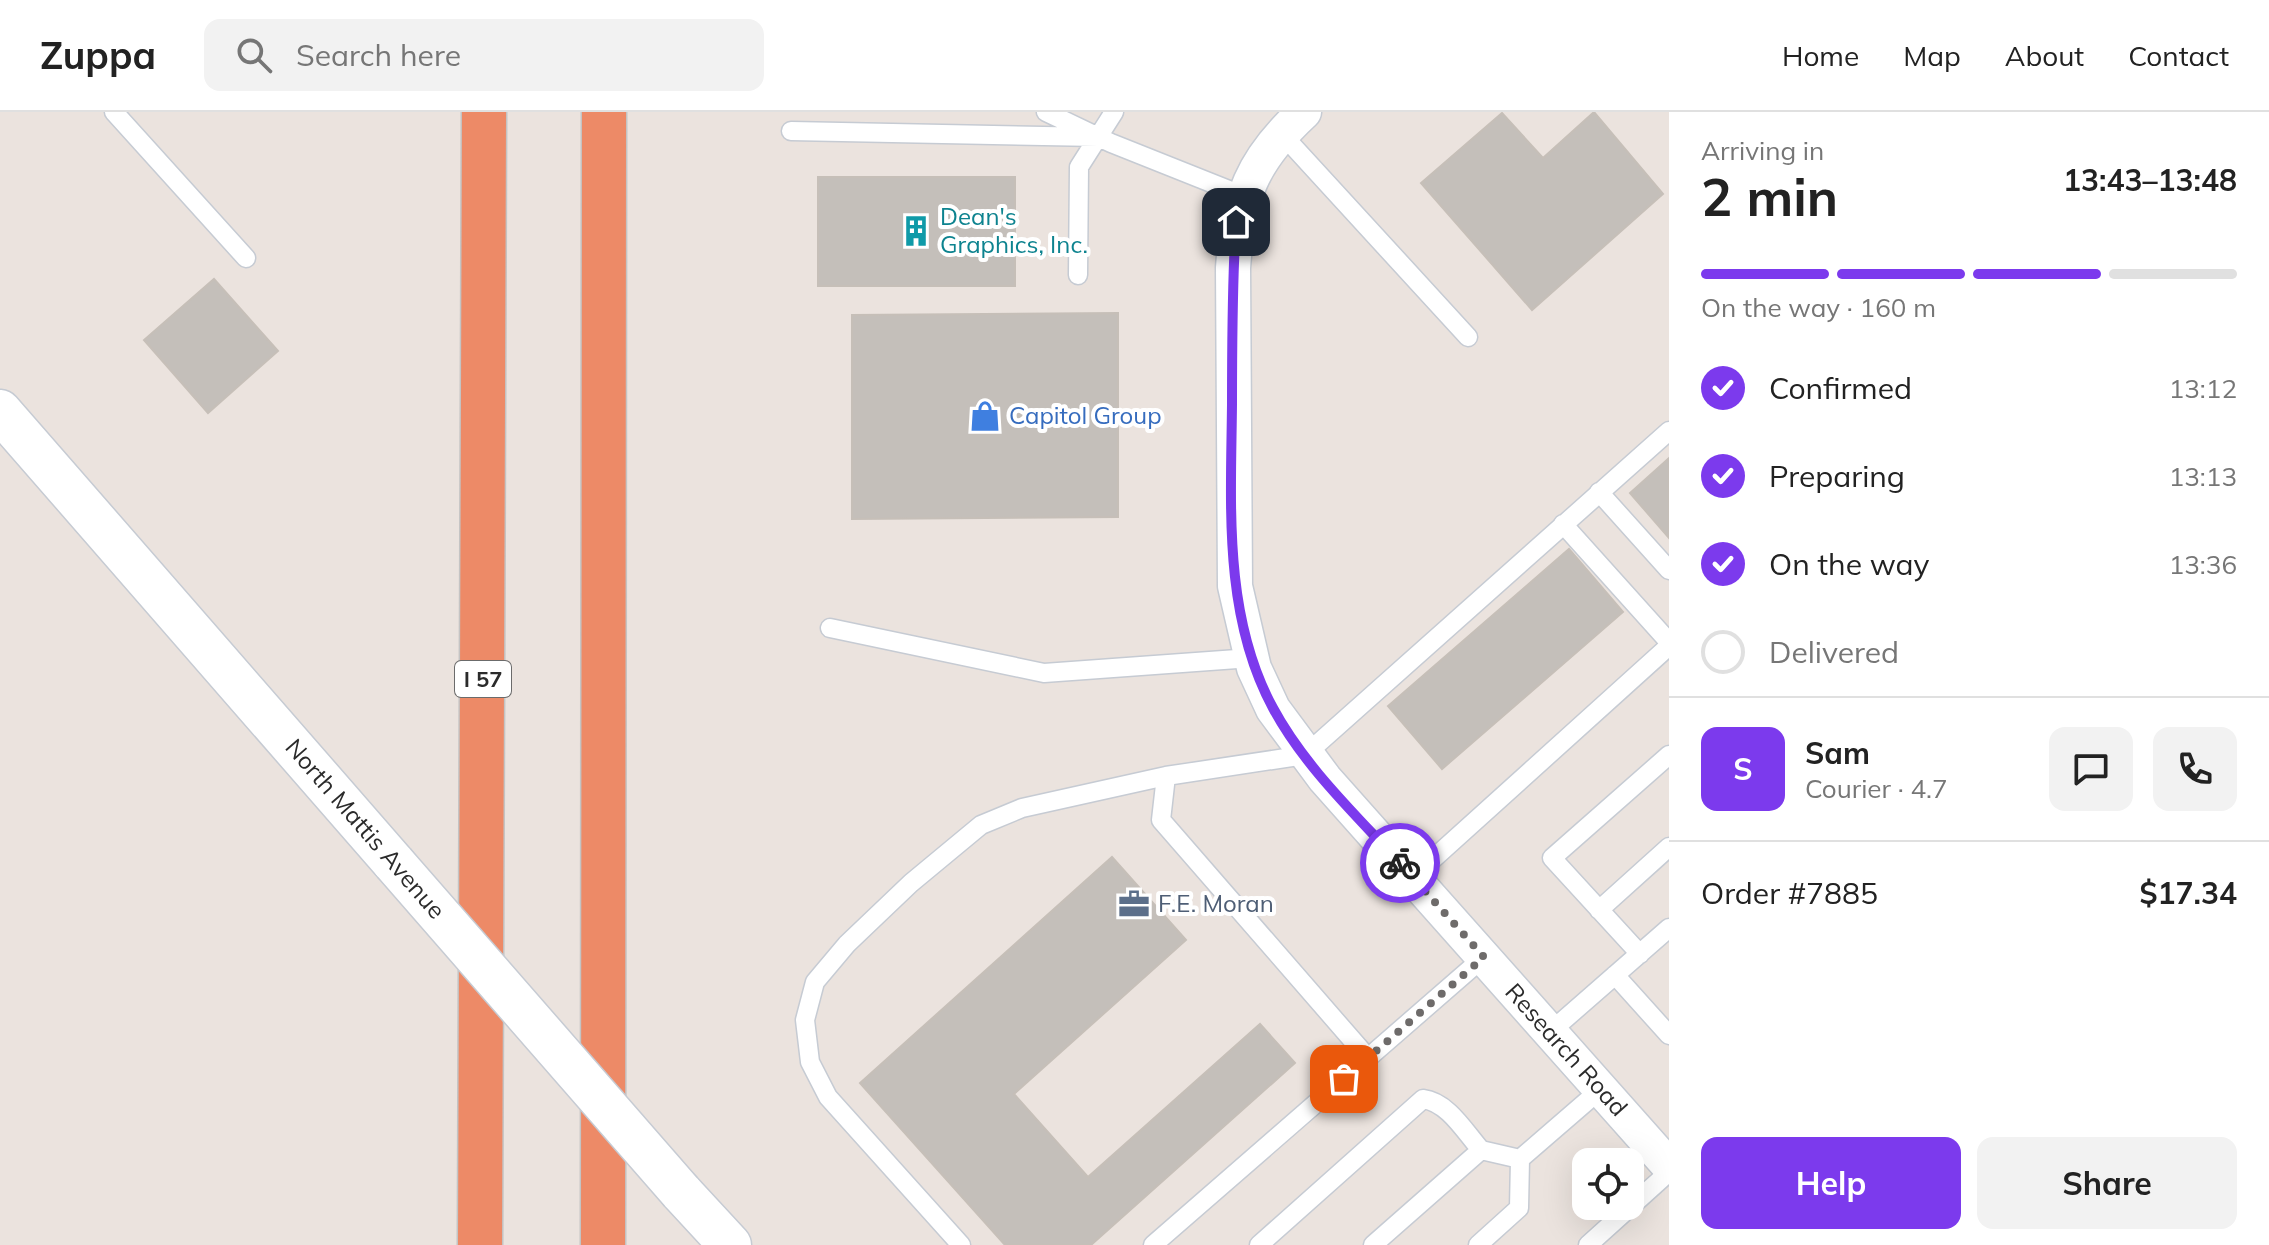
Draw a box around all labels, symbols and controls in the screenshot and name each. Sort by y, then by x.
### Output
search box [204,19,764,91]
text: Zuppa [40,31,156,79]
icon: search [232,33,276,77]
text: Search here [296,36,461,74]
text: Home [1782,38,1859,73]
text: Map [1903,38,1961,73]
text: About [2005,38,2084,73]
text: Contact [2128,38,2229,73]
text: Arriving in [1701,134,1824,167]
text: 13:43–13:48 [2063,161,2237,199]
text: 2 min [1701,164,1838,229]
pin [1202,188,1270,256]
icon: home [1214,200,1258,244]
place label: Dean's Graphics, Inc. [940,201,1088,259]
building icon: Dean's Graphics, Inc. [899,214,933,248]
text: On the way · 160 m [1701,291,1936,324]
icon: check [1701,366,1745,410]
text: Confirmed [1769,369,1912,407]
text: 13:12 [2169,372,2237,405]
shop icon: Capitol Group [968,399,1002,433]
place label: Capitol Group [1009,400,1162,430]
icon: check [1701,454,1745,498]
text: Preparing [1769,457,1905,495]
text: 13:13 [2169,460,2237,493]
icon: check [1701,542,1745,586]
text: On the way [1769,545,1929,583]
text: 13:36 [2169,548,2237,581]
text: Delivered [1769,633,1899,671]
road number: I 57 [455,661,511,697]
button: chat [2049,727,2133,811]
button: phone [2153,727,2237,811]
street label: North Mattis Avenue [279,732,452,924]
text: Sam [1805,734,1870,772]
text: S [1733,750,1753,788]
text: Courier · 4.7 [1805,772,1948,805]
courier [1360,823,1440,903]
icon: bike [1378,841,1422,885]
text: Order #7885 [1701,874,1878,912]
text: $17.34 [2140,874,2237,912]
office icon: F.E. Moran [1117,887,1151,921]
place label: F.E. Moran [1158,888,1274,918]
street label: Research Road [1499,977,1634,1122]
pin [1310,1045,1378,1113]
icon: bag [1322,1057,1366,1101]
button: Help [1701,1137,1961,1229]
button: Share [1977,1137,2237,1229]
map controls [1572,1148,1644,1220]
button: locate [1572,1148,1644,1220]

